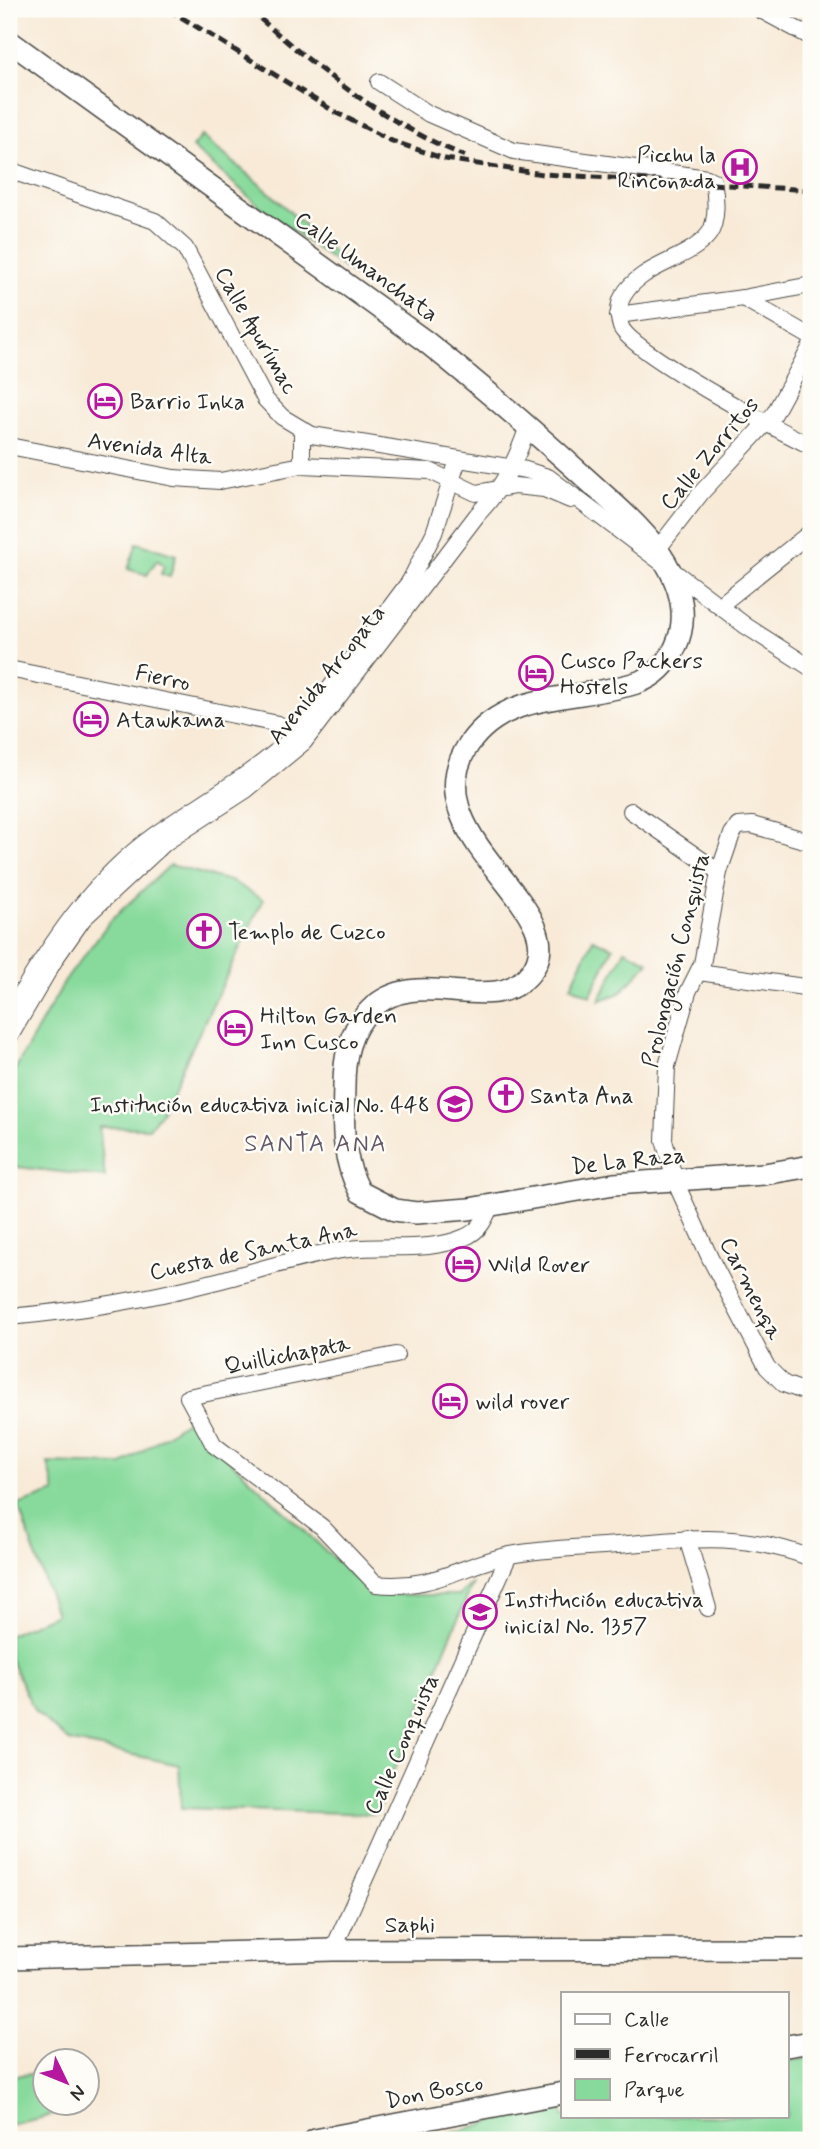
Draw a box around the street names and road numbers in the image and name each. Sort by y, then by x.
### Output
street label: Calle Umanchata [288,205,444,330]
street label: Calle Apurímac [206,262,304,401]
street label: Calle Zorritos [654,391,767,517]
street label: Avenida Alta [85,426,214,474]
street label: Avenida Arcopata [262,599,393,751]
street label: Fierro [132,659,193,699]
street label: Prolongación Conquista [636,850,720,1071]
street label: De La Raza [570,1141,687,1183]
street label: Cuesta de Santa Ana [147,1215,360,1289]
street label: Carmenqa [712,1232,789,1346]
street label: Quillichapata [222,1329,353,1383]
street label: Calle Conquista [358,1670,447,1820]
street label: Saphi [385,1911,435,1941]
street label: Don Bosco [383,2069,486,2117]

